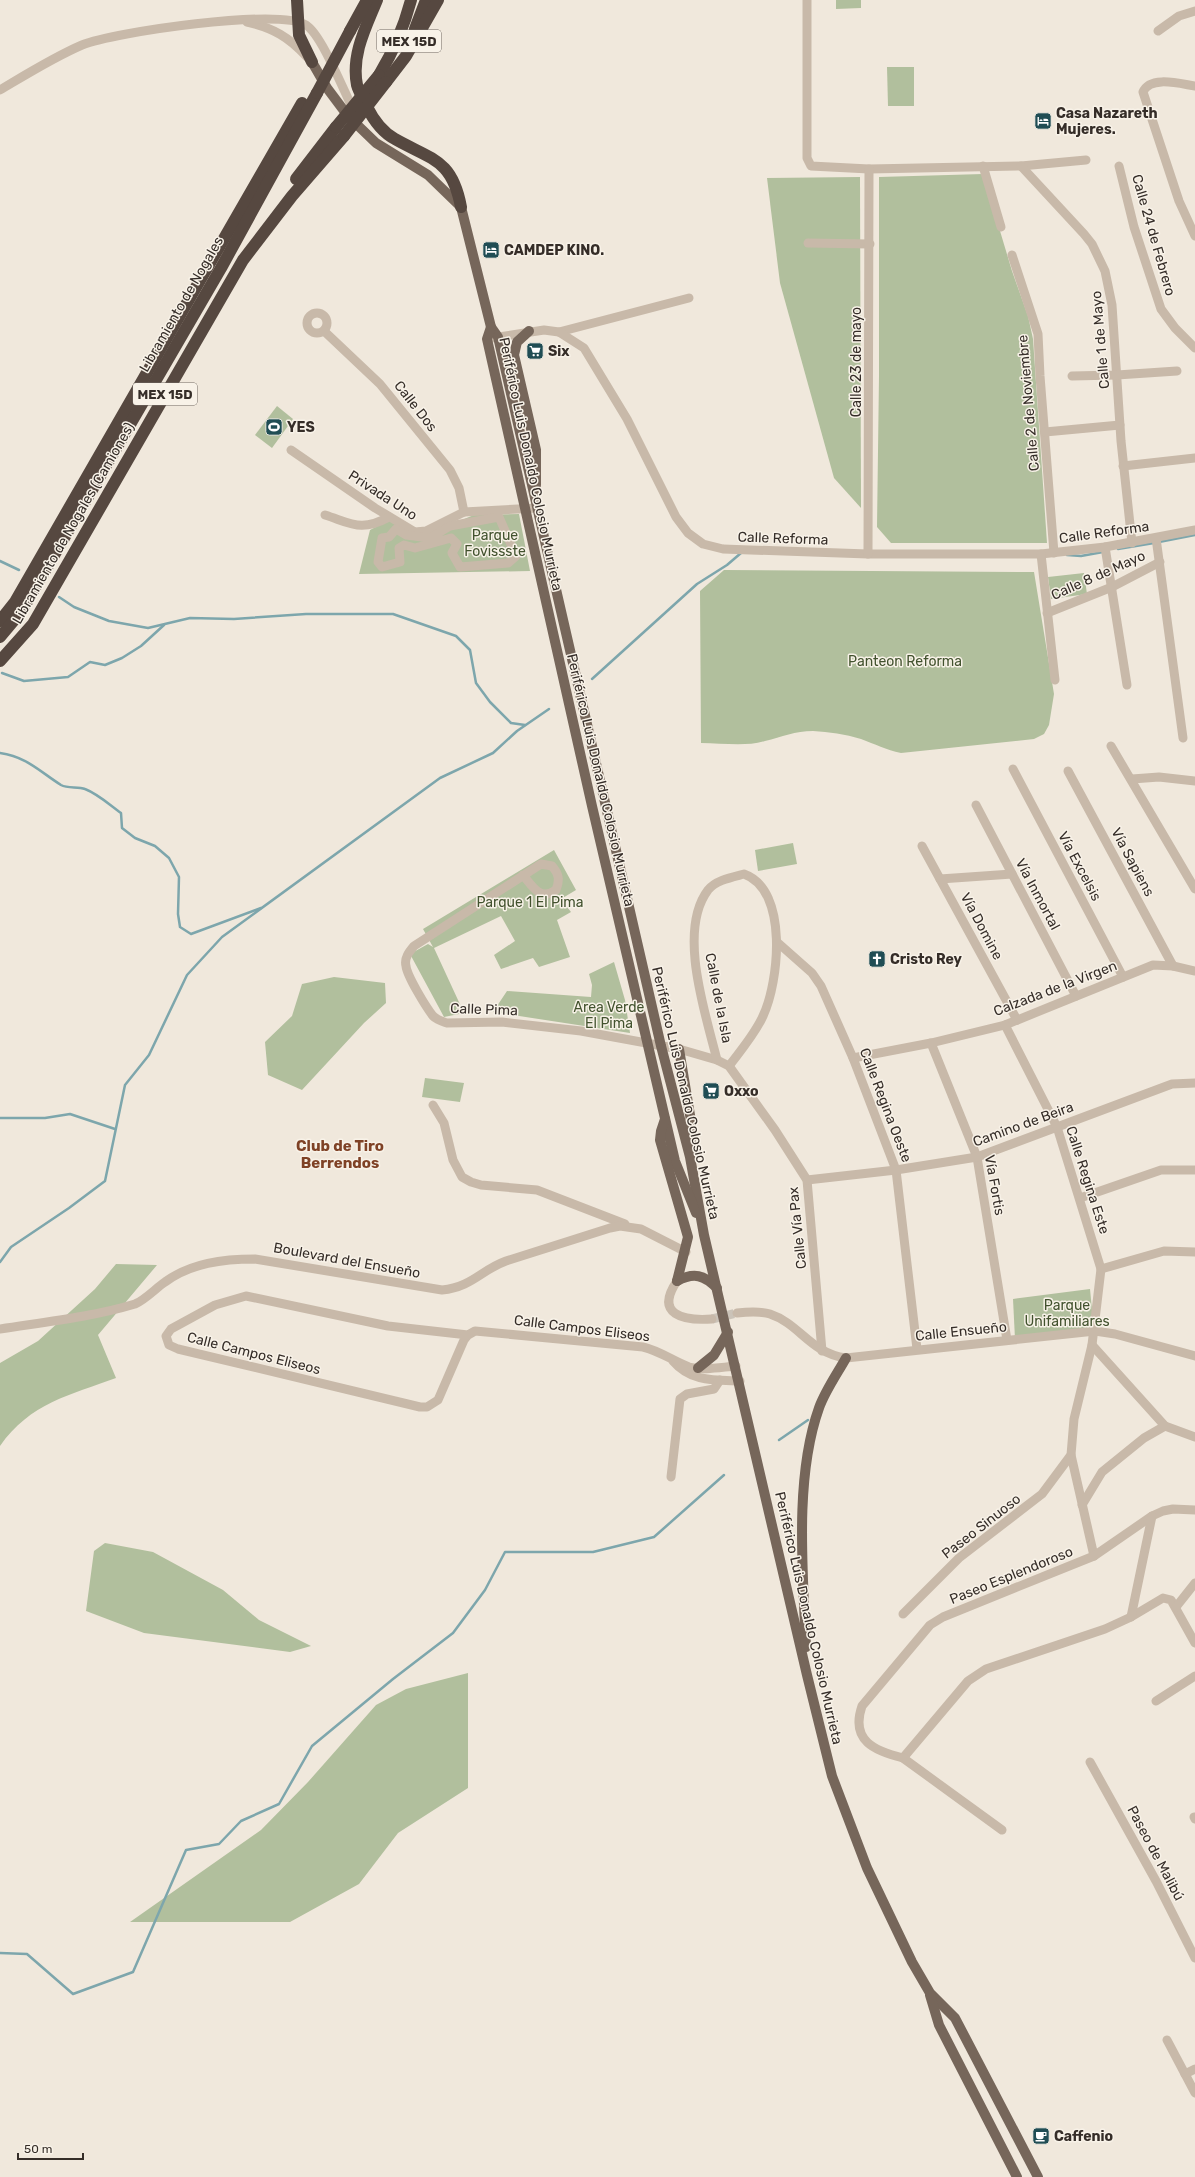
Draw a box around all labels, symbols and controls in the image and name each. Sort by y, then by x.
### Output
road number: MEX 15D [377,30,441,52]
place label: Casa Nazareth Mujeres. [1056,105,1158,138]
hotel icon: Casa Nazareth Mujeres. [1033,111,1053,131]
street label: Calle 24 de Febrero [1128,173,1179,298]
street label: Libramiento de Nogales [136,234,227,375]
hotel icon: CAMDEP KINO. [481,240,501,260]
place label: CAMDEP KINO. [504,242,604,259]
street label: Calle 1 de Mayo [1088,290,1113,390]
street label: Calle 23 de mayo [848,307,865,417]
street label: Calle 2 de Noviembre [1014,334,1043,472]
street label: Periférico Luis Donaldo Colosio Murrieta [495,336,566,593]
supermarket icon: Six [525,341,545,361]
place label: Six [548,343,570,360]
street label: Calle Dos [390,377,441,435]
road number: MEX 15D [133,383,197,405]
sports icon: YES [264,417,284,437]
place label: YES [287,419,315,436]
street label: Libramiento de Nogales (Camiones) [9,420,138,627]
street label: Privada Uno [345,467,420,524]
street label: Calle Reforma [1058,518,1150,547]
park label: Parque Fovissste [464,527,526,560]
street label: Calle Reforma [737,528,829,549]
street label: Calle 8 de Mayo [1048,547,1148,604]
street label: Periférico Luis Donaldo Colosio Murrieta [563,652,638,908]
park label: Panteon Reforma [848,653,962,670]
street label: Vía Sapiens [1107,825,1158,899]
street label: Vía Excelsis [1054,829,1105,904]
street label: Vía Inmortal [1012,856,1063,933]
street label: Vía Domine [957,890,1006,963]
park label: Parque 1 El Pima [476,894,584,911]
church icon: Cristo Rey [867,949,887,969]
place label: Cristo Rey [890,951,963,968]
street label: Calle de la Isla [701,952,736,1045]
street label: Calzada de la Virgen [991,957,1119,1020]
street label: Periférico Luis Donaldo Colosio Murrieta [648,965,723,1221]
park label: Area Verde El Pima [574,999,645,1032]
street label: Calle Pima [450,1000,518,1019]
street label: Calle Regina Oeste [856,1046,915,1165]
supermarket icon: Oxxo [701,1081,721,1101]
place label: Oxxo [724,1083,759,1100]
street label: Camino de Beira [970,1098,1076,1151]
street label: Calle Regina Este [1062,1124,1113,1236]
district label: Club de Tiro Berrendos [296,1137,384,1172]
street label: Vía Fortis [981,1154,1008,1217]
street label: Calle Vía Pax [785,1186,810,1270]
street label: Boulevard del Ensueño [272,1239,422,1282]
park label: Parque Unifamiliares [1024,1297,1110,1330]
street label: Calle Campos Eliseos [513,1312,651,1345]
street label: Calle Ensueño [914,1318,1008,1345]
street label: Calle Campos Eliseos [185,1329,322,1378]
street label: Periférico Luis Donaldo Colosio Murrieta [771,1490,846,1746]
street label: Paseo Sinuoso [939,1490,1024,1562]
street label: Paseo Esplendoroso [947,1543,1075,1608]
street label: Paseo de Malibú [1123,1803,1188,1904]
cafe icon: Caffenio [1031,2126,1051,2146]
place label: Caffenio [1054,2128,1113,2145]
scale bar [18,2135,83,2161]
text: 50 m [24,2142,52,2156]

